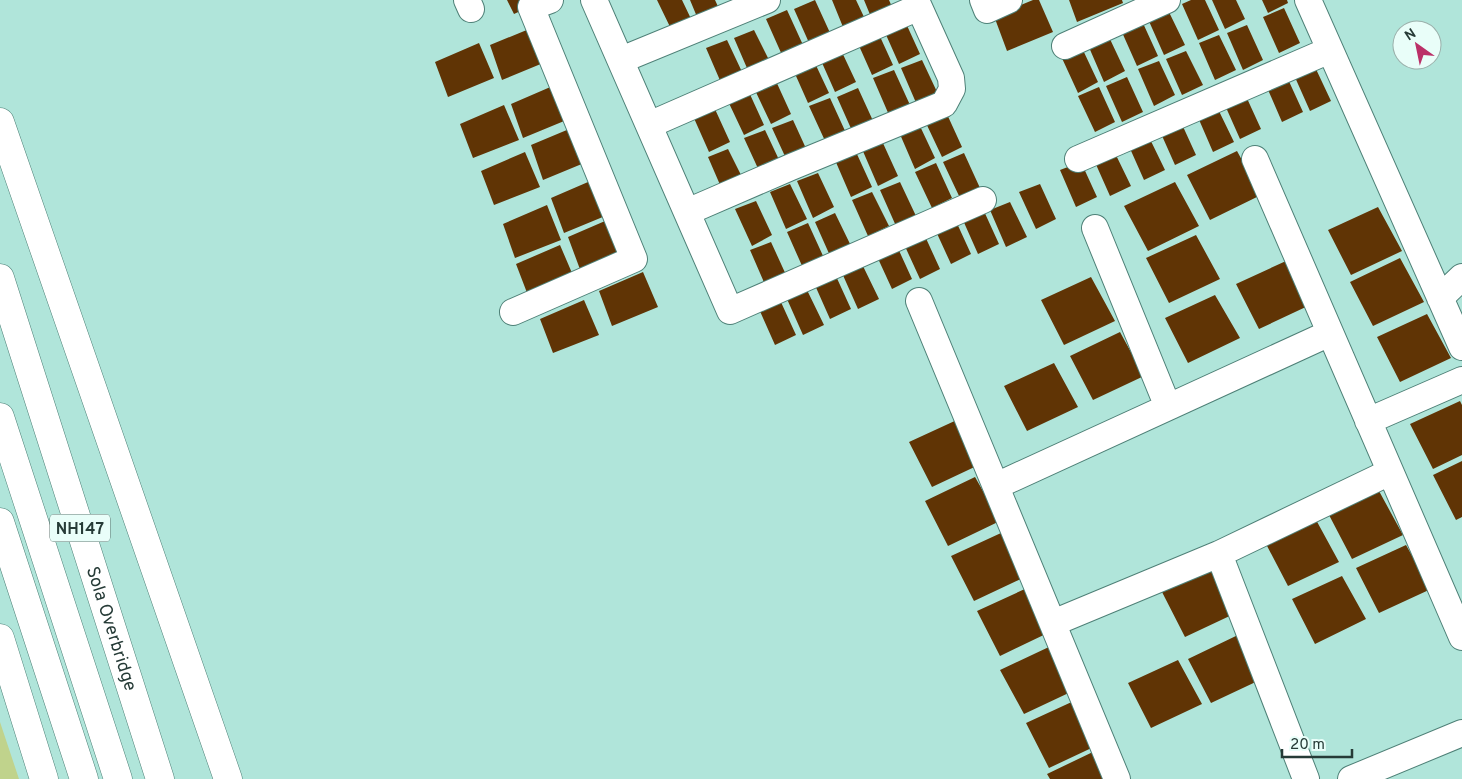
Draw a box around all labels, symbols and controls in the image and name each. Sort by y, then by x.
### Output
north arrow [1392,20,1442,70]
text: N [1402,25,1420,45]
road number: NH147 [50,514,110,542]
street label: Sola Overbridge [80,564,141,694]
scale bar [1282,726,1352,758]
text: 20 m [1290,736,1325,755]

